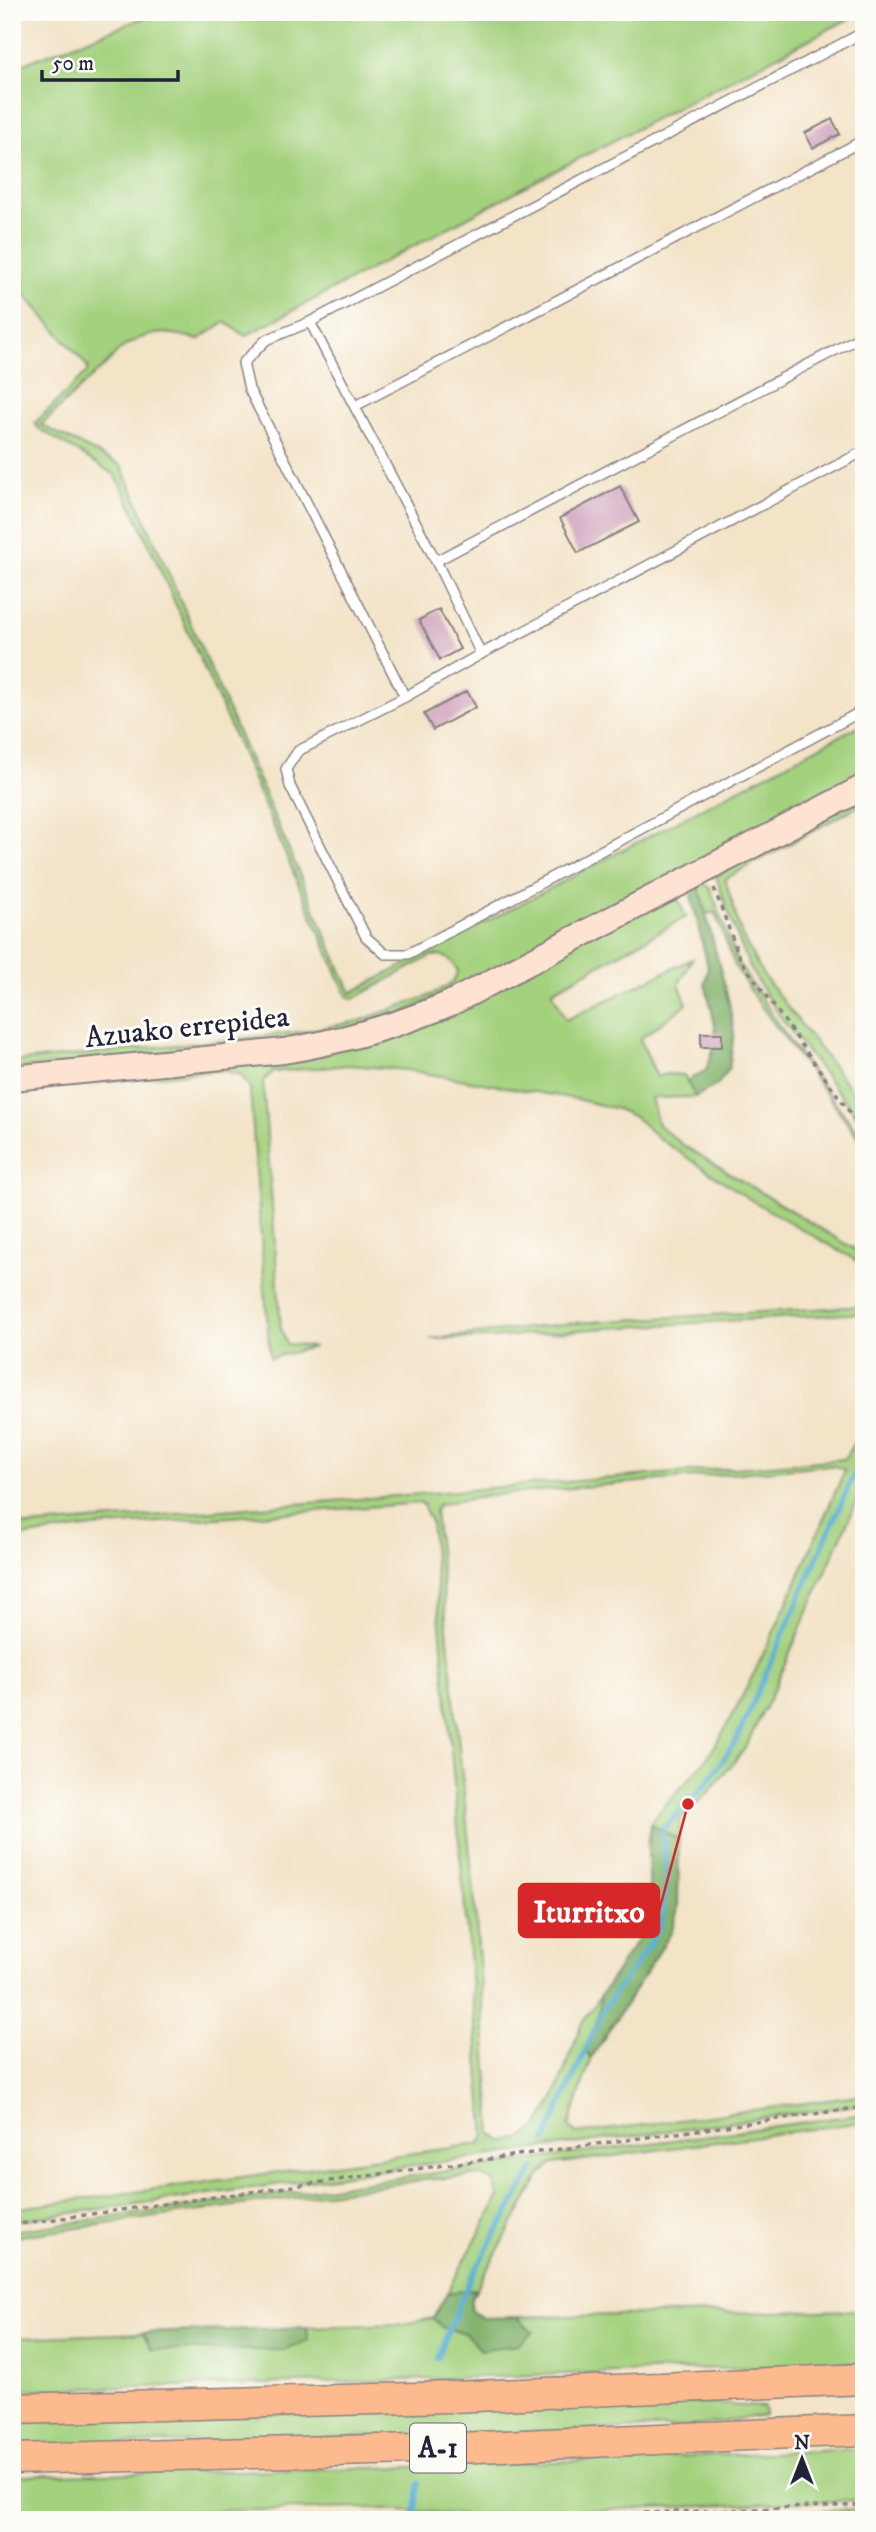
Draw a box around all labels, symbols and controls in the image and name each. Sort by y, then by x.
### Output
scale bar [42,38,178,82]
text: 50 m [52,51,94,77]
street label: Azuako errepidea [83,999,291,1057]
callout: Iturritxo [519,1884,659,1937]
text: Iturritxo [533,1893,645,1933]
road number: A-1 [410,2424,466,2472]
north arrow [768,2424,838,2494]
text: N [794,2432,810,2455]

